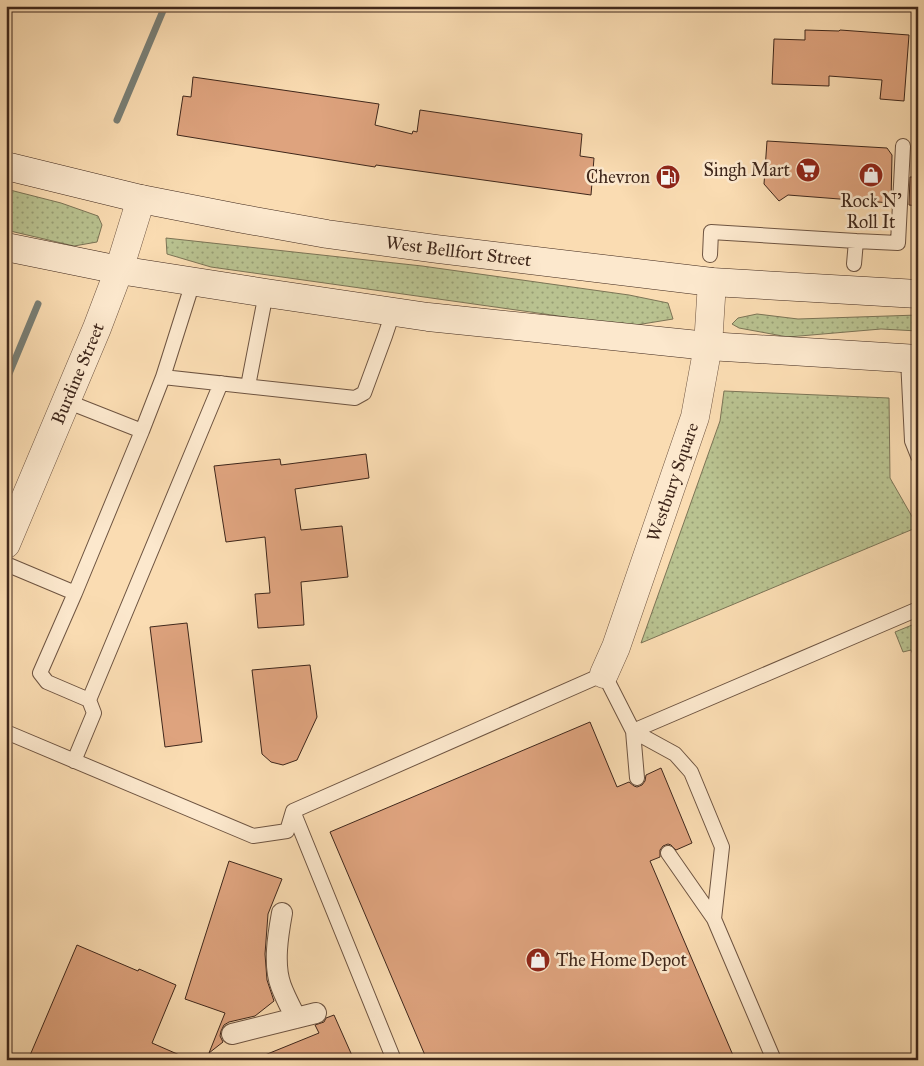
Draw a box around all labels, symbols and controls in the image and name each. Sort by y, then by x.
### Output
supermarket icon: Singh Mart [795,157,821,183]
place label: Singh Mart [703,159,791,182]
shop icon: Rock N' Roll It [858,162,884,188]
fuel station icon: Chevron [655,164,681,190]
place label: Chevron [586,166,650,188]
place label: Rock N' Roll It [840,190,902,233]
street label: West Bellfort Street [384,231,533,271]
street label: Burdine Street [47,319,109,428]
street label: Westbury Square [642,420,703,544]
shop icon: The Home Depot [525,947,551,973]
place label: The Home Depot [556,949,688,971]

